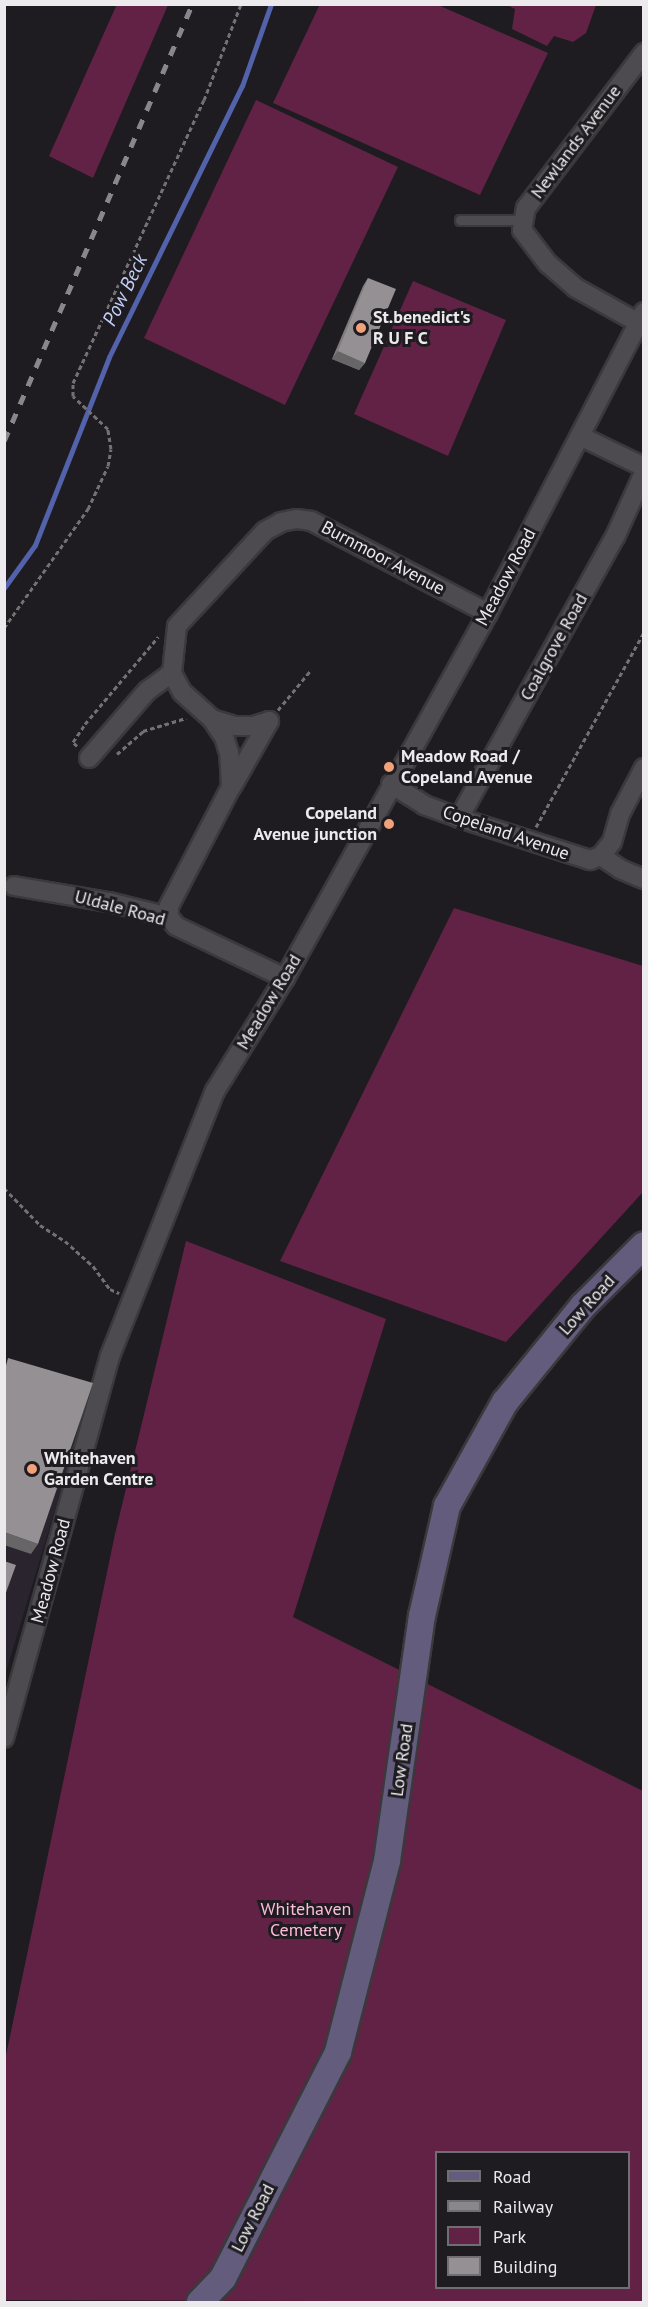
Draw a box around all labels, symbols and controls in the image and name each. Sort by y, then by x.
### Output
street label: Newlands Avenue [526,81,626,203]
water label: Pow Beck [97,250,153,330]
place label: St.benedict's R U F C [373,307,470,350]
marker: St.benedict's R U F C [354,321,368,335]
street label: Burnmoor Avenue [317,516,449,600]
street label: Meadow Road [471,524,541,630]
street label: Coalgrove Road [516,590,592,704]
place label: Meadow Road / Copeland Avenue [401,746,533,789]
marker: Meadow Road / Copeland Avenue [382,760,396,774]
street label: Copeland Avenue [440,801,572,865]
place label: Copeland Avenue junction [254,803,377,846]
marker: Copeland Avenue junction [382,817,396,831]
street label: Uldale Road [72,886,168,930]
street label: Meadow Road [232,950,306,1054]
street label: Low Road [554,1270,620,1340]
place label: Whitehaven Garden Centre [44,1448,154,1490]
marker: Whitehaven Garden Centre [25,1462,39,1476]
street label: Meadow Road [27,1516,75,1626]
street label: Low Road [386,1722,418,1798]
park label: Whitehaven Cemetery [261,1899,351,1942]
legend [435,2151,630,2289]
text: Road [493,2165,531,2188]
street label: Low Road [227,2180,279,2256]
text: Railway [493,2195,553,2218]
text: Park [493,2225,526,2248]
text: Building [493,2255,557,2278]

